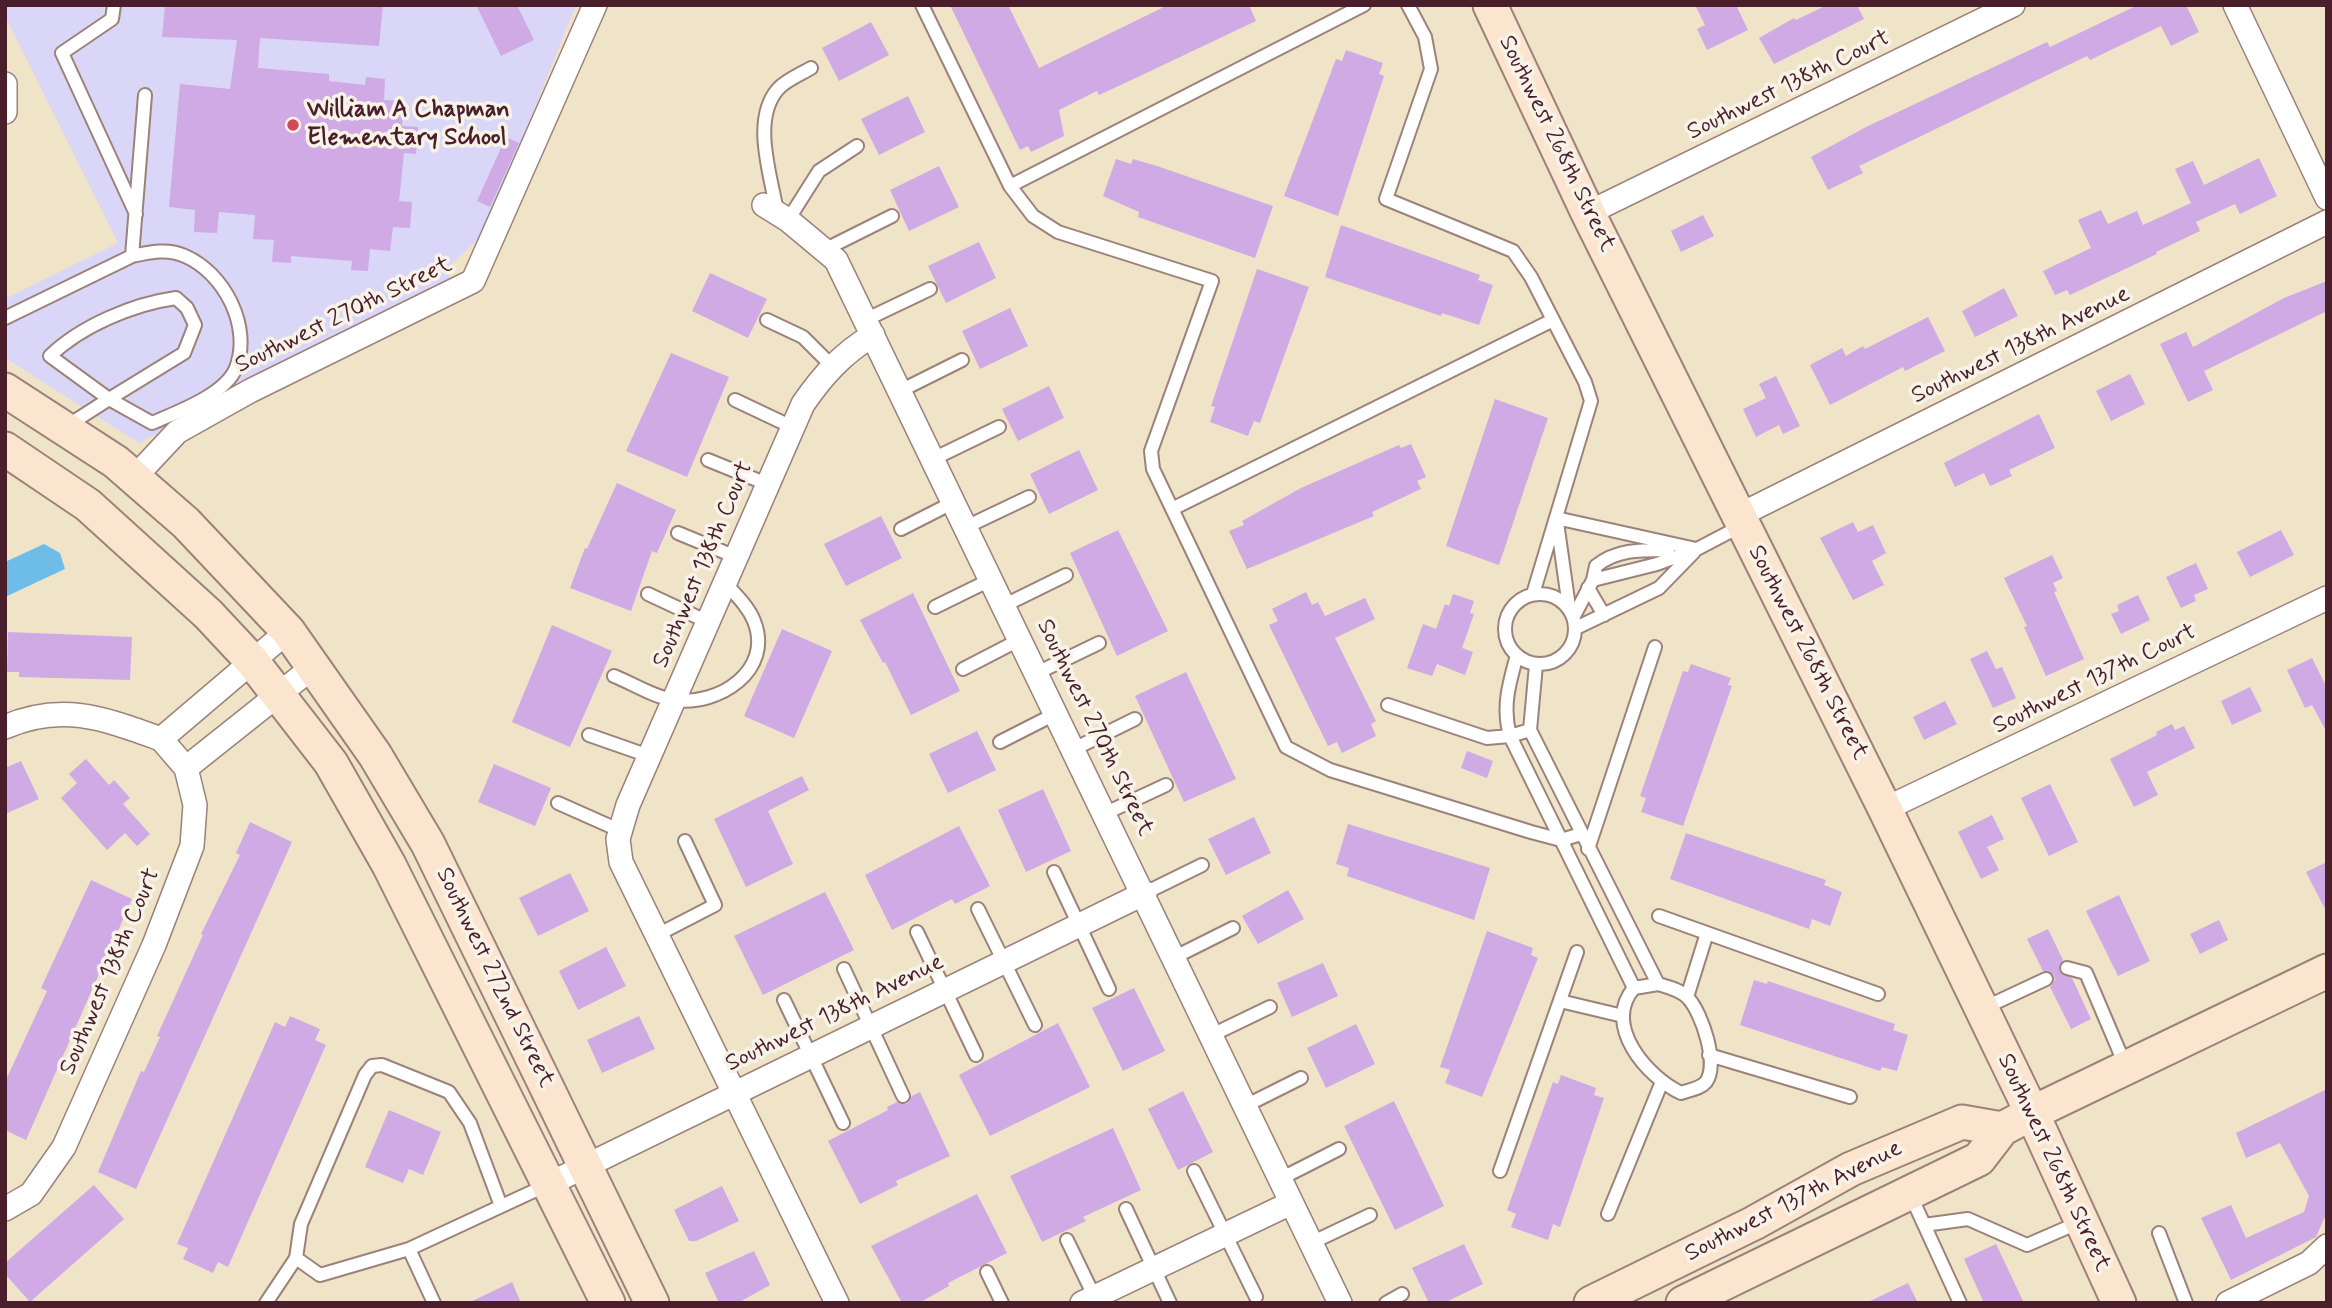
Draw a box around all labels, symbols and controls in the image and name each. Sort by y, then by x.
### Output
street label: Southwest 138th Court [1683,24,1895,148]
street label: Southwest 268th Street [1491,31,1621,257]
place label: William A Chapman Elementary School [307,97,510,153]
marker: William A Chapman Elementary School [285,117,301,133]
street label: Southwest 270th Street [231,251,457,381]
street label: Southwest 138th Avenue [1907,281,2135,411]
street label: Southwest 138th Court [647,457,761,673]
street label: Southwest 268th Street [1740,541,1874,765]
street label: Southwest 270th Street [1029,615,1159,841]
street label: Southwest 137th Court [1989,618,2201,742]
street label: Southwest 272nd Street [428,863,560,1093]
street label: Southwest 138th Court [54,864,168,1080]
street label: Southwest 138th Avenue [721,949,949,1079]
street label: Southwest 268th Street [1990,1050,2116,1276]
street label: Southwest 137th Avenue [1681,1135,1907,1269]

